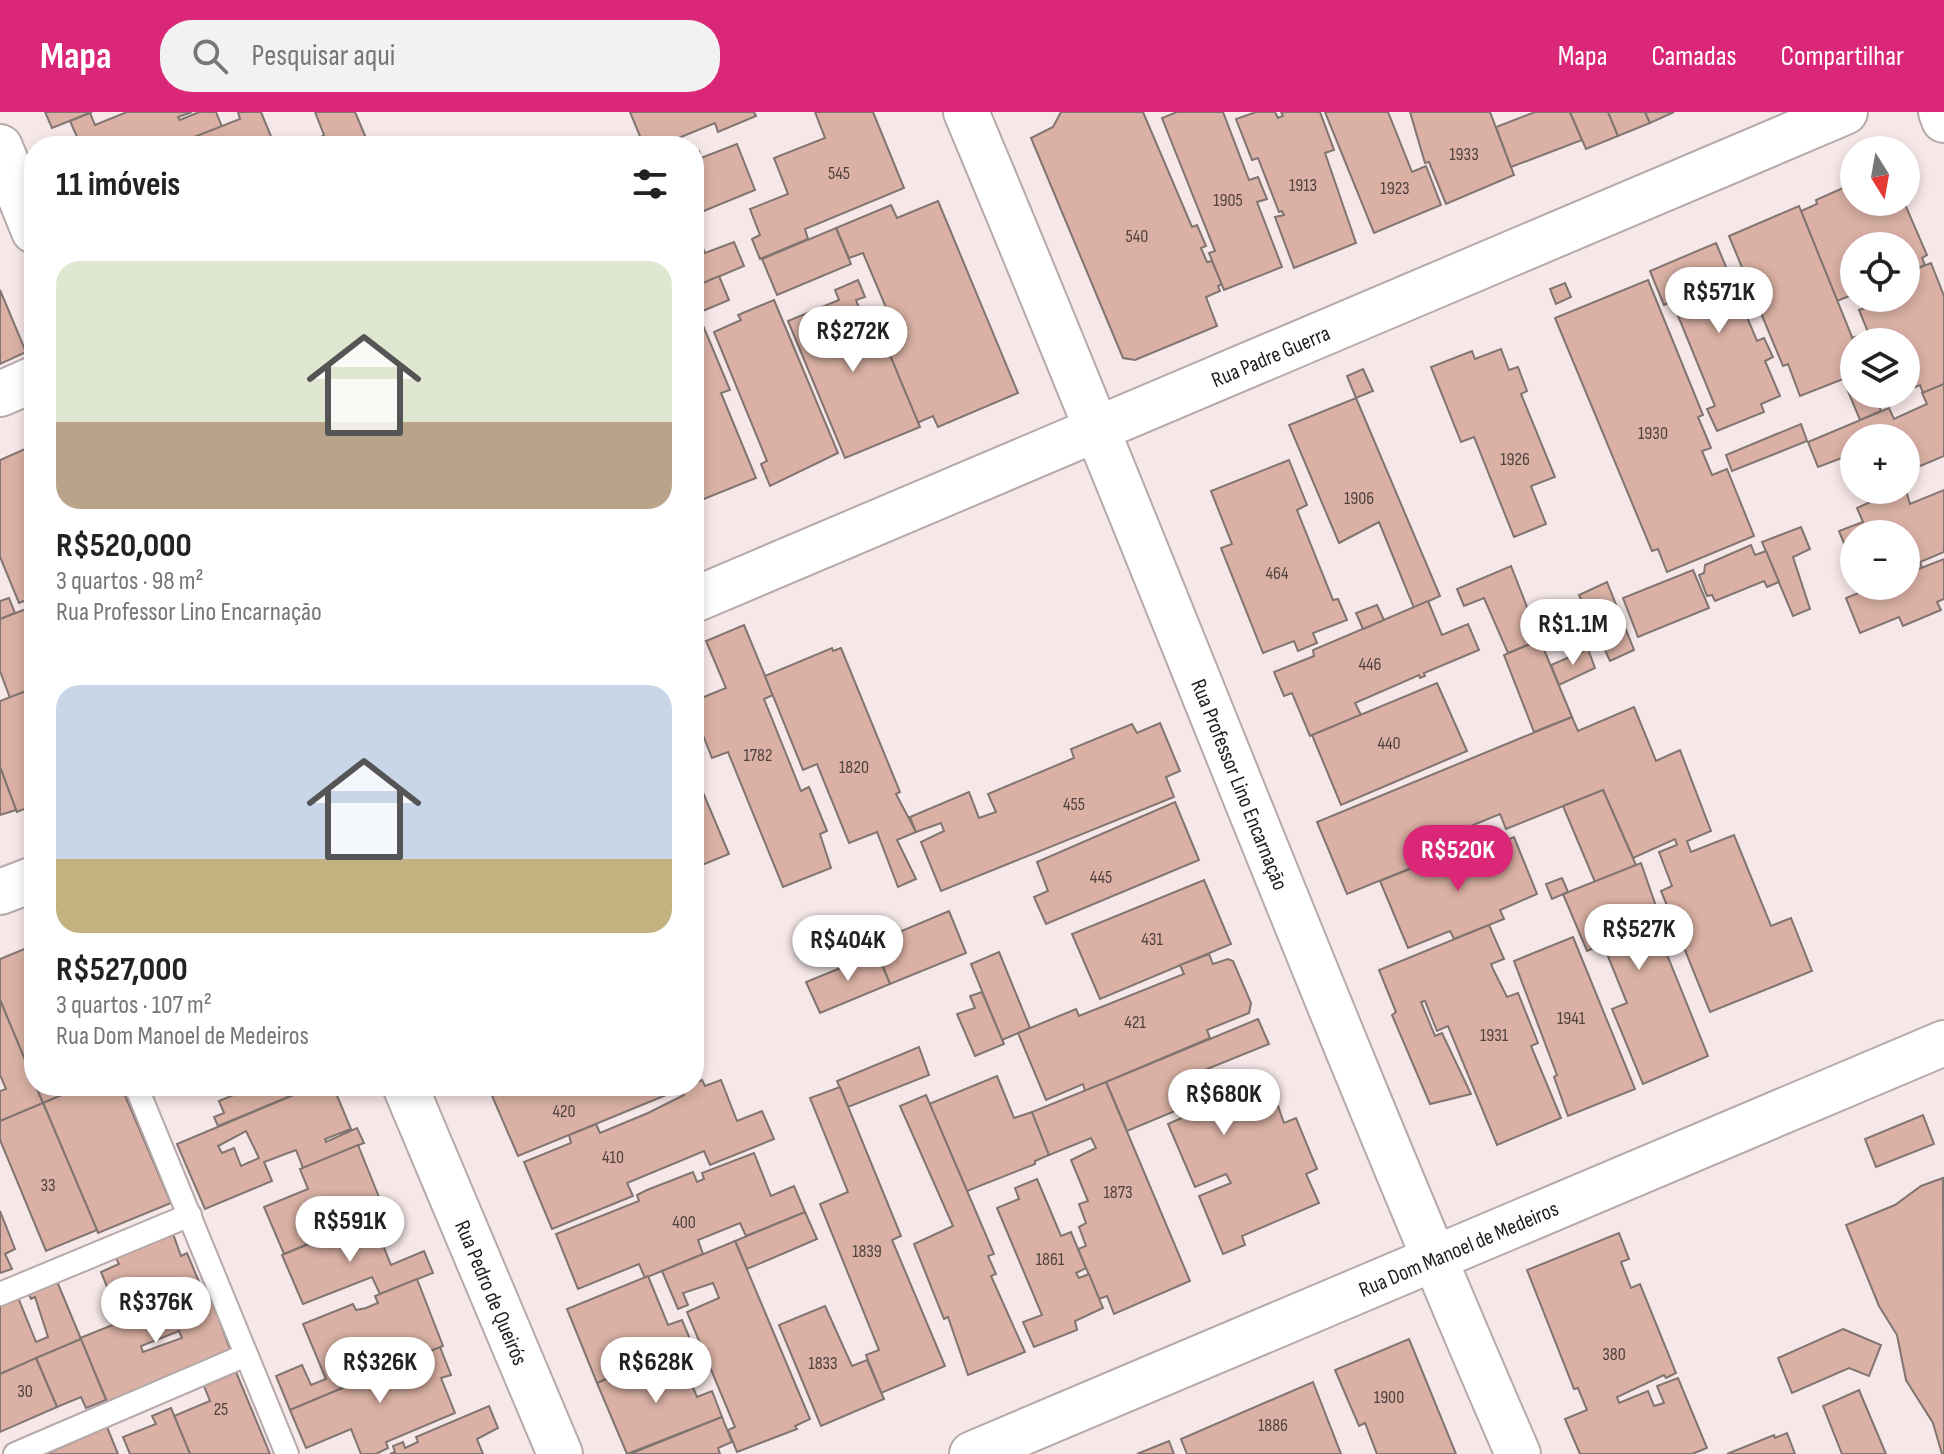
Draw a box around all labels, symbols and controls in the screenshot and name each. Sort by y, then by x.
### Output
search box [160,20,720,92]
text: Mapa [40,34,112,79]
icon: search [188,34,232,78]
text: Pesquisar aqui [252,38,395,74]
text: Mapa [1558,40,1607,73]
text: Camadas [1651,40,1737,73]
text: Compartilhar [1781,40,1904,73]
north arrow [1840,136,1920,216]
map controls [1840,136,1920,600]
house number: 1933 [1449,144,1479,165]
icon: filters [628,162,672,206]
house number: 545 [828,163,850,184]
text: 11 imóveis [56,164,180,205]
house number: 1913 [1289,175,1317,196]
house number: 1923 [1380,178,1410,199]
house number: 1905 [1213,190,1243,211]
house number: 540 [1126,226,1148,247]
button: locate [1840,232,1920,312]
pin: R$571K [1654,267,1784,335]
text: R$571K [1683,277,1755,308]
pin: R$272K [788,306,918,374]
icon: home [292,313,436,457]
text: R$272K [817,316,889,347]
street label: Rua Padre Guerra [1208,320,1334,394]
button: layers [1840,328,1920,408]
house number: 1930 [1638,423,1668,444]
button: + [1840,424,1920,504]
house number: 1926 [1500,449,1530,470]
house number: 1906 [1344,488,1374,509]
button: − [1840,520,1920,600]
text: R$520,000 [56,525,192,566]
house number: 464 [1265,563,1289,584]
text: 3 quartos · 98 m² [56,566,204,597]
text: Rua Professor Lino Encarnação [56,597,322,628]
pin: R$1.1M [1508,599,1638,667]
text: R$1.1M [1538,609,1608,640]
house number: 446 [1358,654,1382,675]
street label: Rua Professor Lino Encarnação [1184,675,1293,894]
house number: 440 [1377,733,1401,754]
icon: home [292,737,436,881]
house number: 1782 [744,745,772,766]
house number: 1820 [839,757,869,778]
house number: 455 [1063,794,1085,815]
pin: R$520K [1393,825,1523,893]
text: R$520K [1421,835,1495,866]
house number: 445 [1090,867,1112,888]
pin: R$527K [1574,904,1704,972]
text: R$527K [1602,914,1676,945]
pin: R$404K [783,915,913,983]
text: R$404K [810,925,886,956]
house number: 431 [1141,929,1163,950]
text: R$527,000 [56,949,188,990]
text: 3 quartos · 107 m² [56,990,212,1021]
house number: 1941 [1557,1008,1586,1029]
house number: 421 [1124,1012,1146,1033]
text: Rua Dom Manoel de Medeiros [56,1021,309,1052]
house number: 1931 [1480,1025,1509,1046]
pin: R$680K [1159,1069,1289,1137]
text: R$680K [1186,1079,1262,1110]
house number: 420 [552,1101,576,1122]
house number: 410 [602,1147,624,1168]
house number: 33 [40,1175,56,1196]
house number: 1873 [1104,1182,1132,1203]
pin: R$591K [285,1196,415,1264]
street label: Rua Dom Manoel de Medeiros [1355,1196,1563,1304]
text: R$591K [313,1206,387,1237]
house number: 400 [672,1212,696,1233]
street label: Rua Pedro de Queirós [448,1216,533,1370]
house number: 1839 [852,1241,882,1262]
house number: 1861 [1036,1249,1065,1270]
pin: R$376K [91,1277,221,1345]
text: R$376K [119,1287,193,1318]
pin: R$326K [315,1337,445,1405]
pin: R$628K [591,1337,721,1405]
house number: 380 [1602,1344,1626,1365]
text: R$326K [343,1347,417,1378]
text: R$628K [619,1347,693,1378]
house number: 1833 [808,1353,838,1374]
house number: 30 [17,1381,33,1402]
house number: 1900 [1374,1387,1404,1408]
house number: 25 [214,1399,228,1420]
house number: 1886 [1258,1415,1288,1436]

